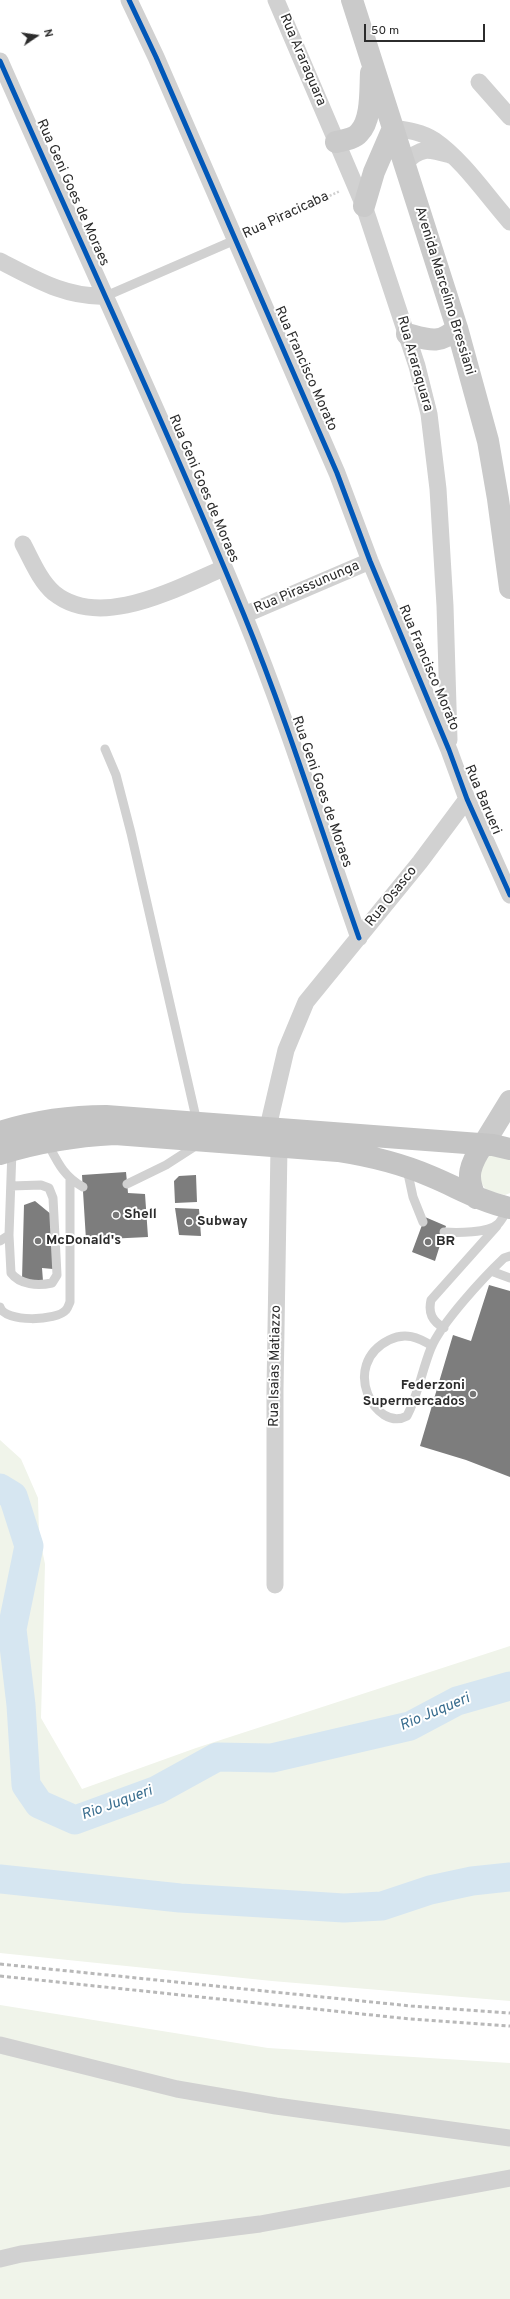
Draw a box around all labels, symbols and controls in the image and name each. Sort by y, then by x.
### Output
street label: Rua Araraquara [275,11,329,109]
north arrow [16,16,56,56]
scale bar [366,16,487,42]
text: 50 m [371,23,399,39]
text: N [40,28,55,39]
street label: Rua Geni Goes de Moraes [32,117,112,269]
street label: Rua Piracicaba [240,189,332,243]
street label: Avenida Marcelino Bressiani [410,205,478,377]
street label: Rua Francisco Morato [270,304,340,434]
street label: Rua Araraquara [392,314,436,414]
street label: Rua Geni Goes de Moraes [164,412,242,566]
street label: Rua Pirassununga [252,558,362,618]
street label: Rua Francisco Morato [394,603,462,733]
street label: Rua Geni Goes de Moraes [287,714,355,870]
street label: Rua Barueri [460,763,504,837]
street label: Rua Osasco [363,863,421,931]
place label: Shell [124,1207,157,1223]
marker: Shell [111,1210,121,1220]
place label: Subway [197,1214,248,1230]
marker: Subway [184,1217,194,1227]
place label: McDonald's [46,1233,121,1249]
place label: BR [436,1234,455,1250]
marker: McDonald's [33,1236,43,1246]
marker: BR [423,1237,433,1247]
street label: Rua Isaias Matiazzo [267,1305,285,1427]
place label: Federzoni Supermercados [363,1378,465,1410]
marker: Federzoni Supermercados [468,1389,478,1399]
water label: Rio Juqueri [397,1690,473,1736]
water label: Rio Juqueri [79,1783,155,1825]

